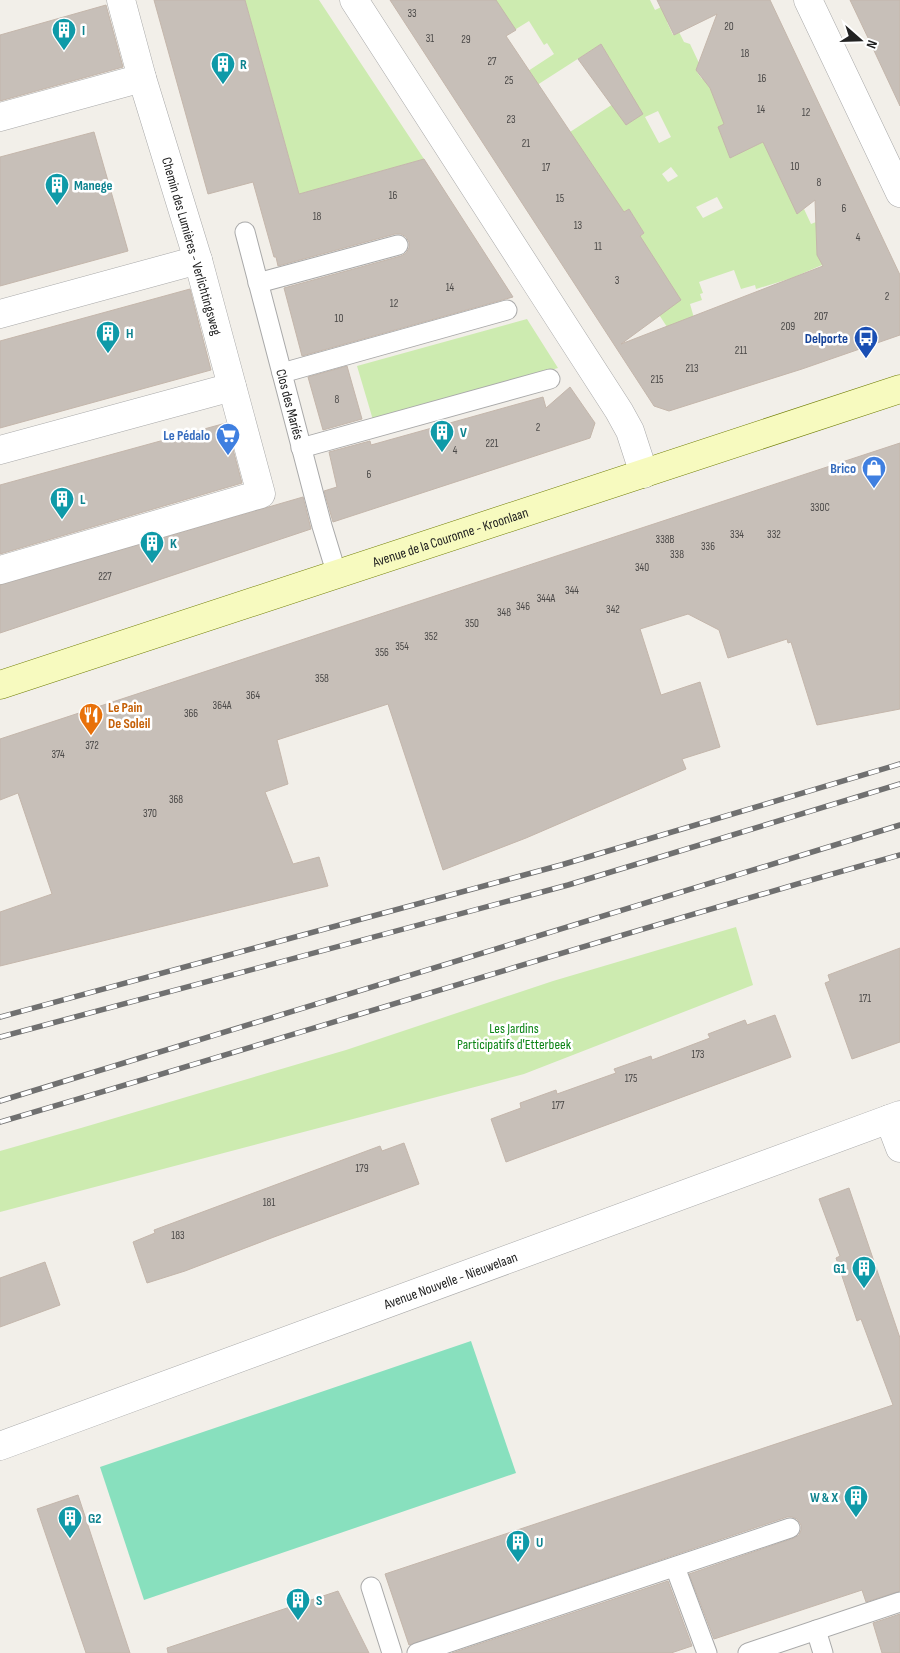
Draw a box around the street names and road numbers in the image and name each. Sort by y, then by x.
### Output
street label: Chemin des Lumières - Verlichtingsweg [158,155,225,338]
street label: Clos des Mariés [272,367,307,441]
street label: Avenue de la Couronne - Kroonlaan [370,504,530,571]
street label: Avenue Nouvelle - Nieuwelaan [381,1248,520,1313]

